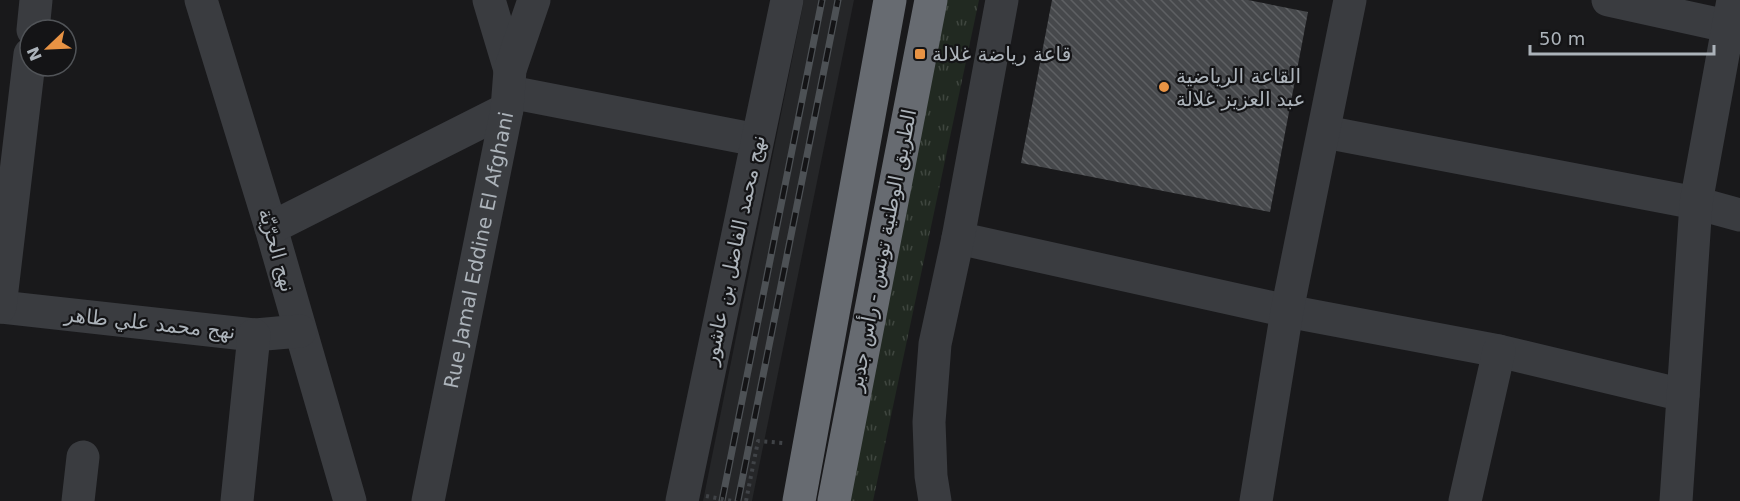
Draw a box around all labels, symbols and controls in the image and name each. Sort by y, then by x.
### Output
north arrow [18,18,78,78]
scale bar [1530,18,1714,56]
text: 50 m [1539,28,1585,49]
place label: قاعة رياضة غلالة [932,42,1071,66]
text: N [23,44,46,64]
marker: قاعة رياضة غلالة [913,47,927,61]
place label: القاعة الرياضية عبد العزيز غلالة [1176,64,1305,111]
marker: القاعة الرياضية عبد العزيز غلالة [1157,80,1171,94]
street label: الطريق الوطنية تونس - رأس جدير [842,107,921,394]
street label: Rue Jamal Eddine El Afghani [439,110,518,390]
street label: نهج محمد الفاضل بن عاشور [698,133,770,368]
street label: نهج الحرّيّة [254,205,300,295]
street label: نهج محمد علي طاهر [62,302,236,345]

